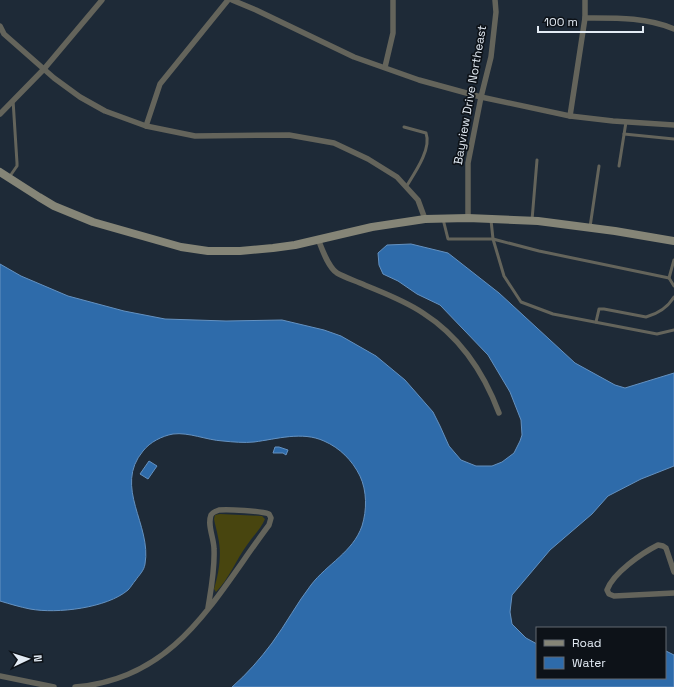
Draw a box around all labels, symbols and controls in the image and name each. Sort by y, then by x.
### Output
scale bar [538,8,643,34]
text: 100 m [544,14,578,30]
street label: Bayview Drive Northeast [450,24,490,166]
legend [536,627,666,679]
text: Road [572,635,601,651]
north arrow [8,639,48,679]
text: N [31,654,45,662]
text: Water [572,655,606,671]

